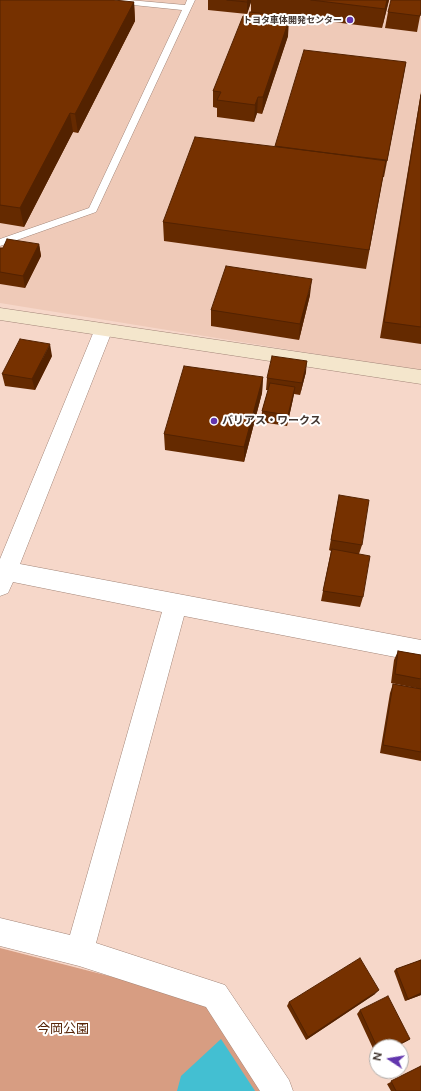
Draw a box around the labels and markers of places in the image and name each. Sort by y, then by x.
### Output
place label: トヨタ車体開発センター [243,15,342,25]
marker: トヨタ車体開発センター [345,15,355,25]
place label: バリアス・ワークス [222,414,321,428]
marker: バリアス・ワークス [209,416,219,426]

